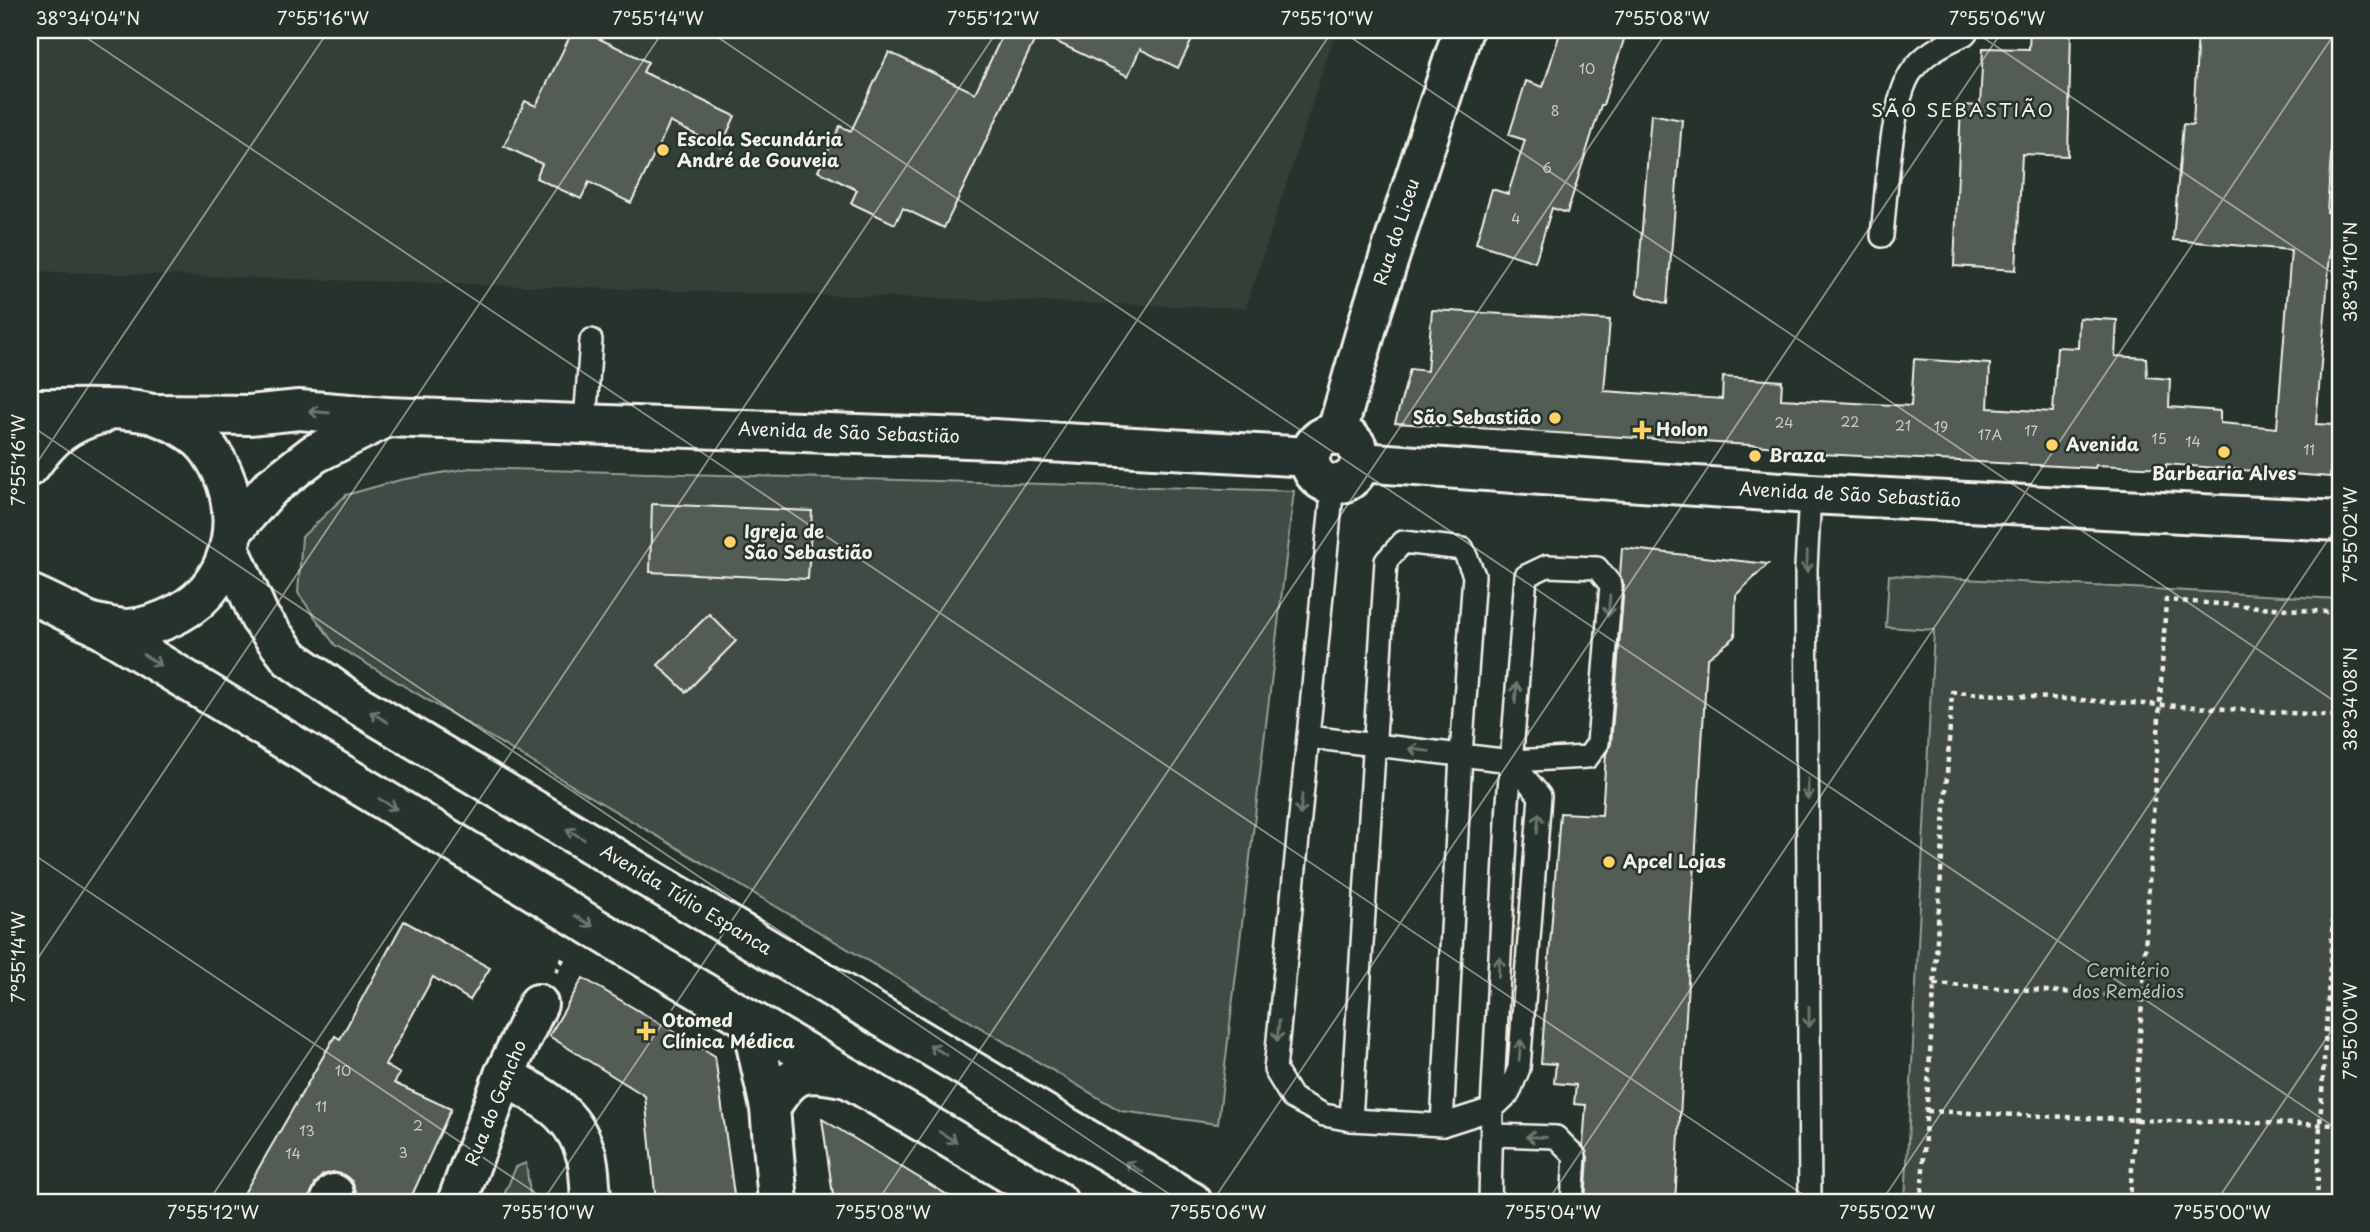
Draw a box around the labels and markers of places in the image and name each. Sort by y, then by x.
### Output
place label: Escola Secundária André de Gouveia [677,125,844,173]
marker: Escola Secundária André de Gouveia [655,142,671,158]
place label: São Sebastião [1413,403,1541,430]
marker: São Sebastião [1547,410,1563,426]
place label: Holon [1656,415,1708,442]
marker: Holon [1634,422,1650,438]
place label: Avenida [2065,430,2140,457]
marker: Avenida [2044,437,2060,453]
place label: Braza [1769,441,1826,468]
marker: Barbearia Alves [2216,444,2232,460]
marker: Braza [1747,448,1763,464]
place label: Barbearia Alves [2152,459,2297,486]
place label: Igreja de São Sebastião [744,517,873,565]
marker: Igreja de São Sebastião [722,534,738,550]
place label: Apcel Lojas [1623,847,1726,874]
marker: Apcel Lojas [1601,854,1617,870]
place label: Otomed Clínica Médica [662,1006,795,1054]
marker: Otomed Clínica Médica [636,1021,656,1041]

